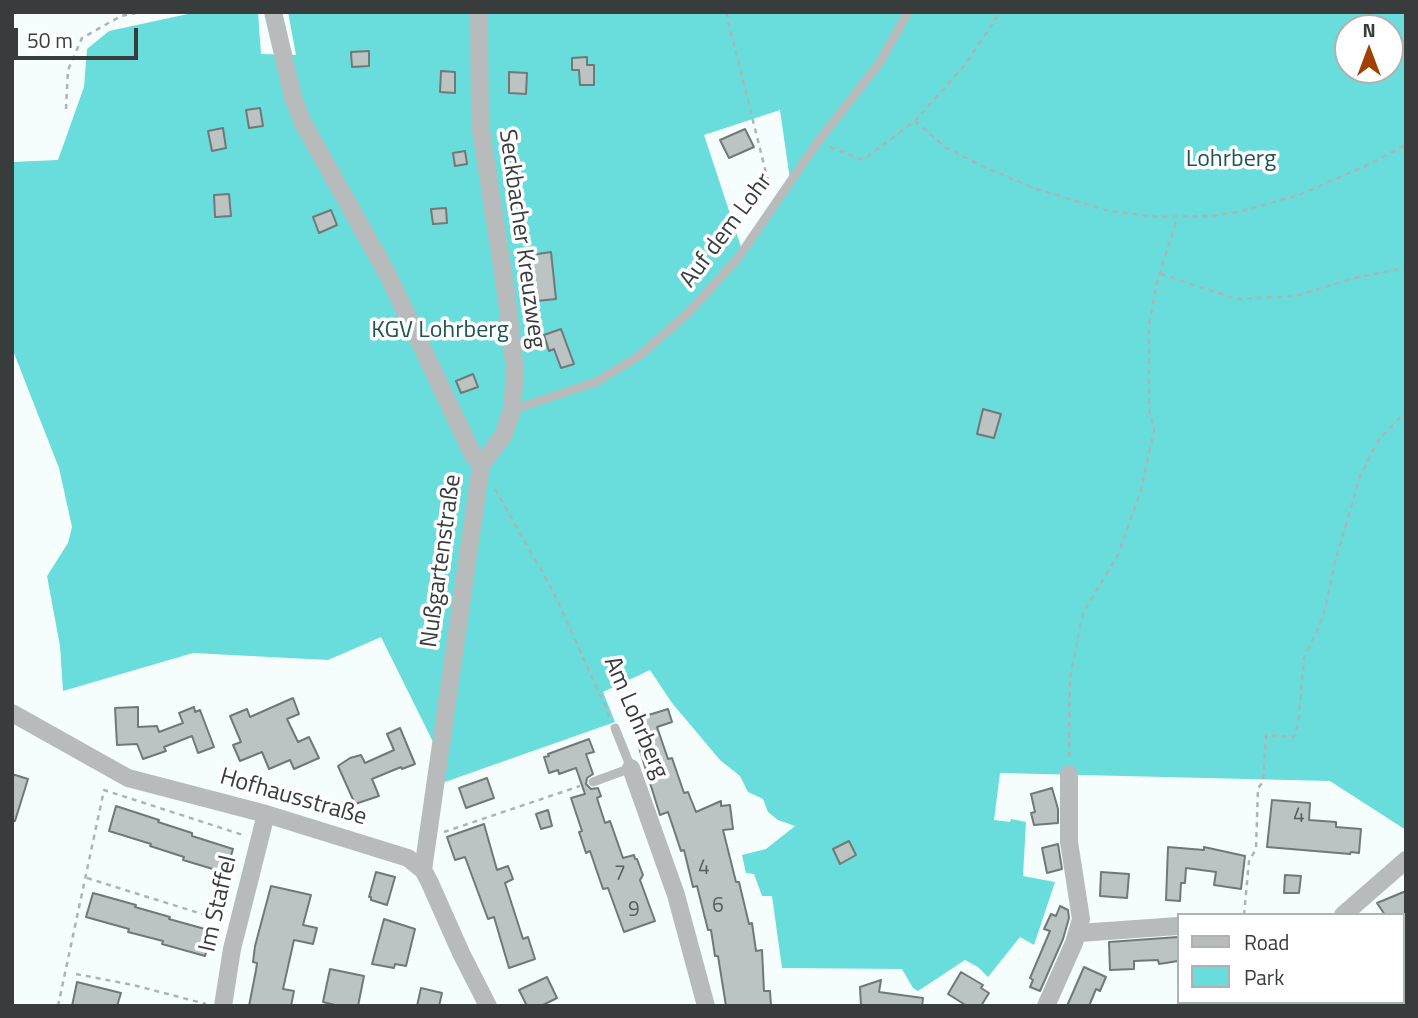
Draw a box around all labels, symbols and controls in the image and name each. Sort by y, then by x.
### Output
scale bar [18,14,142,58]
north arrow [1334,14,1404,84]
text: N [1362,15,1376,44]
text: 50 m [27,24,73,56]
street label: Seckbacher Kreuzweg [491,128,551,350]
park label: Lohrberg [1186,146,1276,174]
street label: Auf dem Lohr [675,168,779,294]
park label: KGV Lohrberg [371,317,509,345]
street label: Nußgartenstraße [416,473,468,649]
street label: Am Lohrberg [596,652,674,784]
street label: Hofhausstraße [216,763,370,833]
house number: 4 [1293,804,1305,830]
street label: Im Staffel [194,853,244,955]
house number: 4 [698,856,710,882]
house number: 7 [614,862,626,888]
house number: 6 [712,894,724,920]
house number: 9 [628,898,640,924]
legend [1176,913,1404,1004]
text: Road [1244,926,1289,958]
text: Park [1244,961,1284,993]

